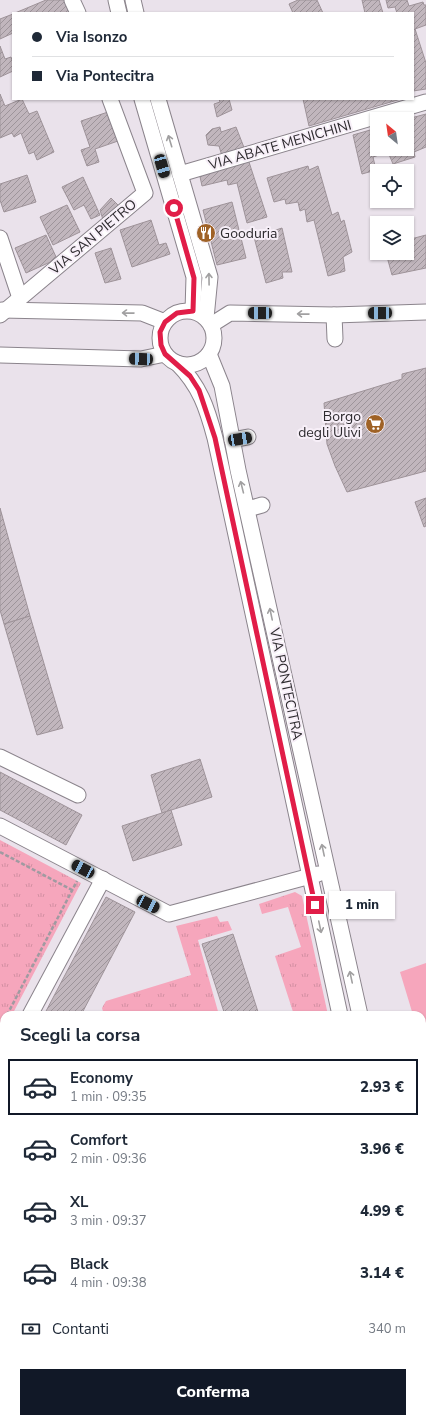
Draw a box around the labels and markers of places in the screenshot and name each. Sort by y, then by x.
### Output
restaurant icon: Gooduria [195,222,217,244]
place label: Gooduria [220,224,277,243]
place label: Borgo degli Ulivi [298,407,361,442]
supermarket icon: Borgo degli Ulivi [364,413,386,435]

